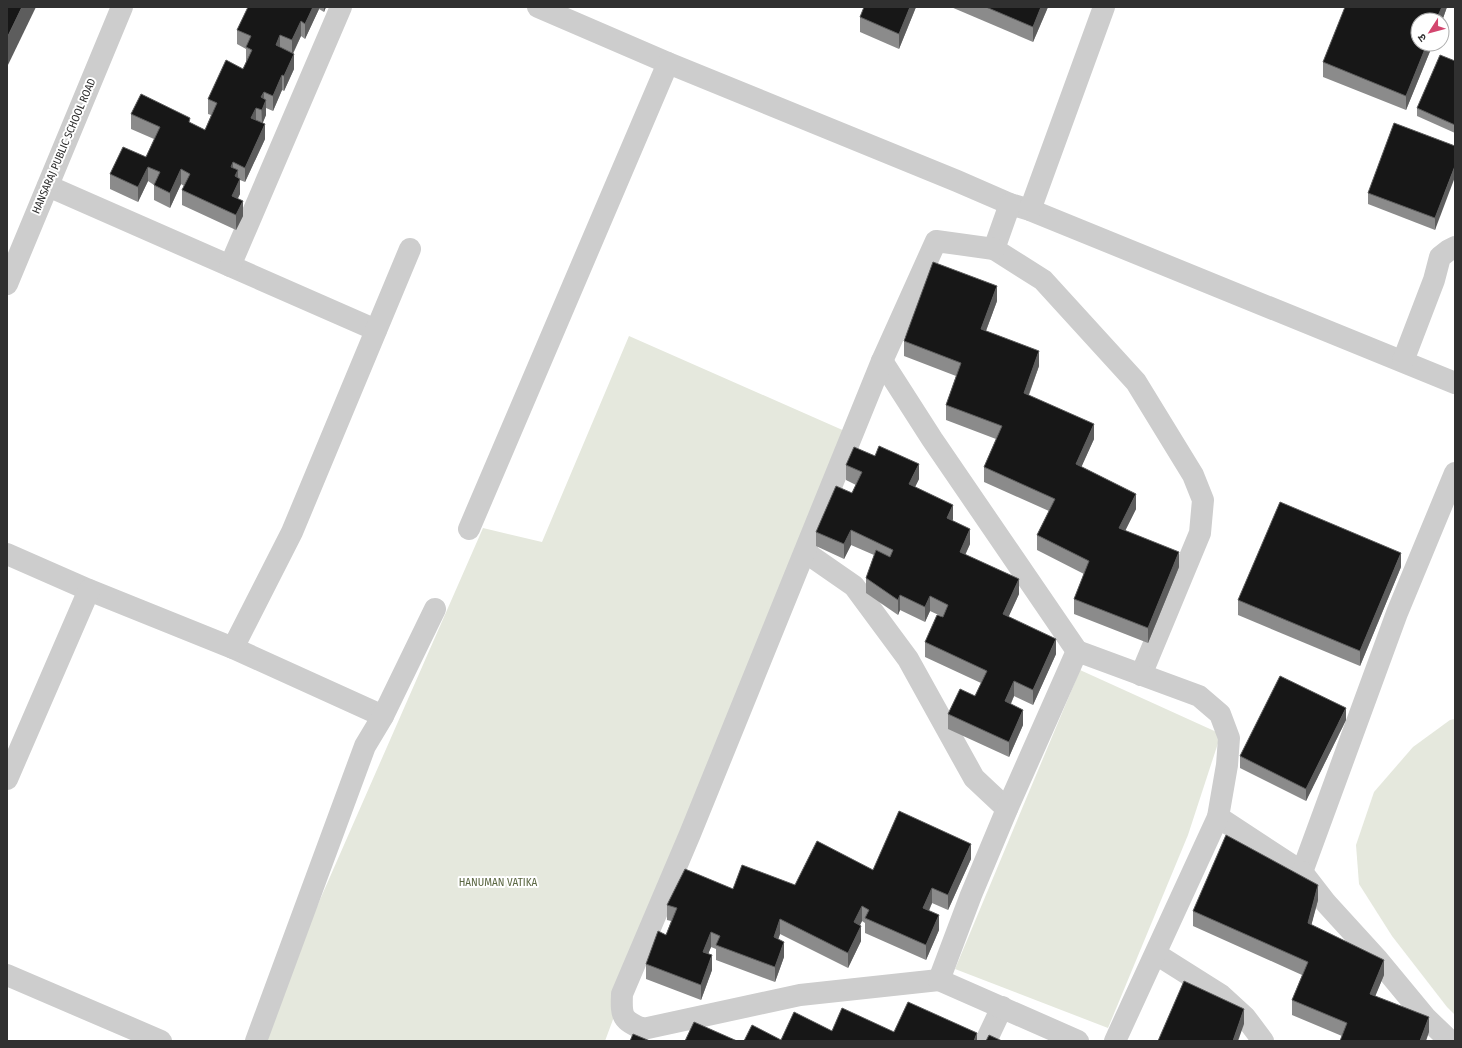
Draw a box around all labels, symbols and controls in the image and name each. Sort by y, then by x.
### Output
north arrow [1410,12,1450,52]
text: उ [1415,31,1429,44]
street label: HANSARAJ PUBLIC SCHOOL ROAD [30,76,98,216]
park label: HANUMAN VATIKA [459,876,538,889]

